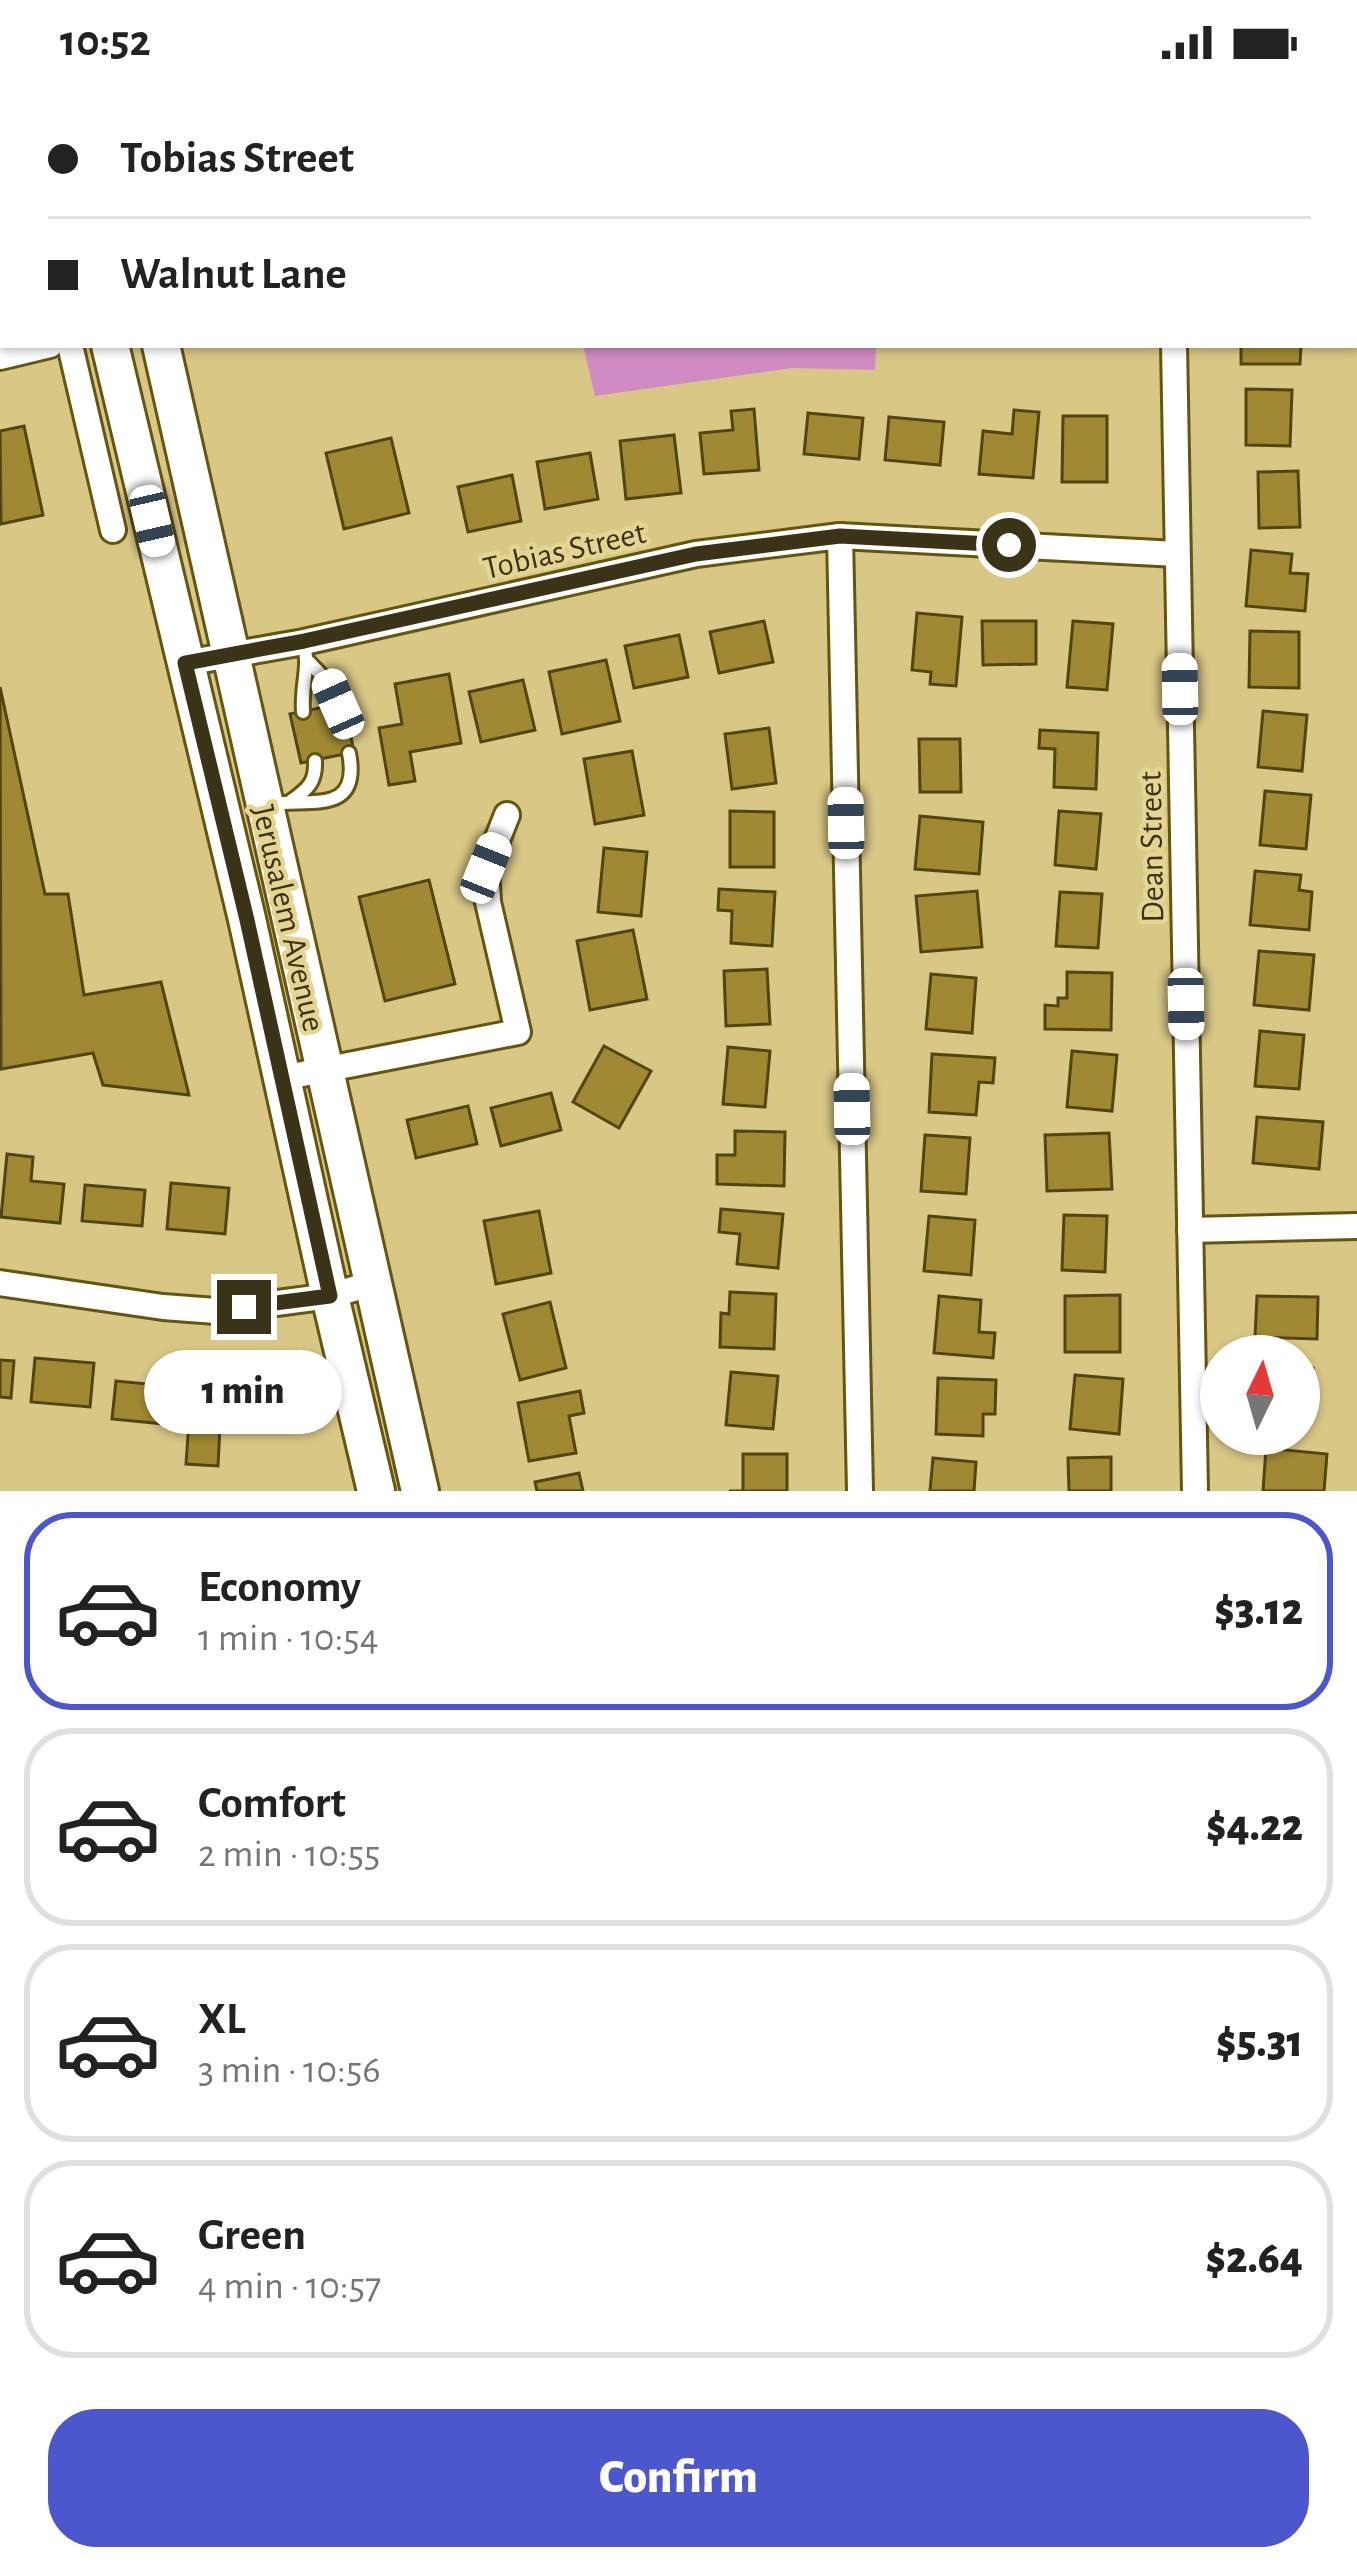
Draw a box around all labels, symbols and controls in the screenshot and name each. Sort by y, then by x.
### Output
text: 10:52 [60,19,151,64]
text: Tobias Street [120,136,354,181]
text: Walnut Lane [120,252,347,297]
car [126,482,178,560]
street label: Tobias Street [480,517,649,586]
route start [982,518,1036,572]
car [1161,653,1199,725]
car [307,664,369,744]
street label: Dean Street [1135,770,1170,923]
car [827,787,865,859]
street label: Jerusalem Avenue [245,802,330,1035]
car [456,828,516,908]
car [1167,968,1205,1040]
car [833,1073,871,1145]
route end [217,1280,271,1334]
north arrow [1200,1335,1320,1455]
map controls [1200,1335,1320,1455]
callout: 1 min [145,1349,343,1433]
text: 1 min [201,1372,285,1411]
icon: car [54,1557,162,1665]
text: Economy [198,1565,361,1610]
text: $3.12 [1214,1588,1303,1633]
text: 1 min · 10:54 [198,1619,378,1658]
icon: car [54,1773,162,1881]
text: Comfort [198,1781,346,1826]
text: $4.22 [1206,1804,1303,1849]
text: 2 min · 10:55 [198,1835,380,1874]
icon: car [54,1989,162,2097]
text: XL [198,1997,246,2042]
text: $5.31 [1216,2020,1303,2065]
text: 3 min · 10:56 [198,2051,381,2090]
icon: car [54,2205,162,2313]
text: Green [198,2213,306,2258]
text: $2.64 [1205,2236,1303,2281]
text: 4 min · 10:57 [198,2267,381,2306]
button: Confirm [48,2409,1309,2547]

